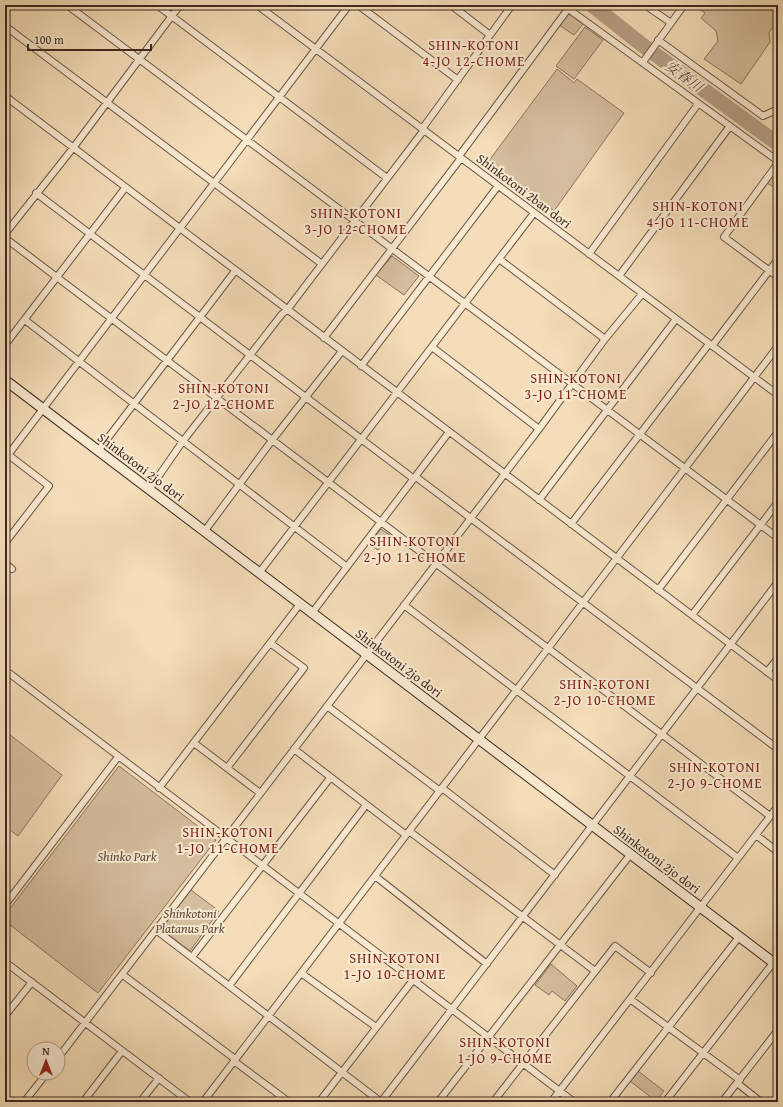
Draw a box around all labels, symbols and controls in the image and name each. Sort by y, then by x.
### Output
scale bar [28,26,151,52]
text: 100 m [34,31,64,48]
district label: SHIN-KOTONI 4-JO 12-CHOME [423,35,525,71]
water label: 安春川 [661,56,708,98]
street label: Shinkotoni 2ban dori [473,149,576,233]
district label: SHIN-KOTONI 4-JO 11-CHOME [647,196,749,232]
district label: SHIN-KOTONI 3-JO 12-CHOME [305,203,407,239]
district label: SHIN-KOTONI 3-JO 11-CHOME [525,368,627,404]
district label: SHIN-KOTONI 2-JO 12-CHOME [173,378,275,414]
street label: Shinkotoni 2jo dori [94,428,189,506]
district label: SHIN-KOTONI 2-JO 11-CHOME [364,531,466,567]
street label: Shinkotoni 2jo dori [352,624,447,702]
district label: SHIN-KOTONI 2-JO 10-CHOME [554,674,656,710]
district label: SHIN-KOTONI 2-JO 9-CHOME [667,757,763,793]
street label: Shinkotoni 2jo dori [610,820,705,898]
district label: SHIN-KOTONI 1-JO 11-CHOME [177,822,279,858]
park label: Shinko Park [97,847,157,866]
park label: Shinkotoni Platanus Park [154,904,225,938]
district label: SHIN-KOTONI 1-JO 10-CHOME [344,948,446,984]
district label: SHIN-KOTONI 1-JO 9-CHOME [457,1032,553,1068]
north arrow [26,1041,66,1081]
text: N [42,1043,50,1059]

